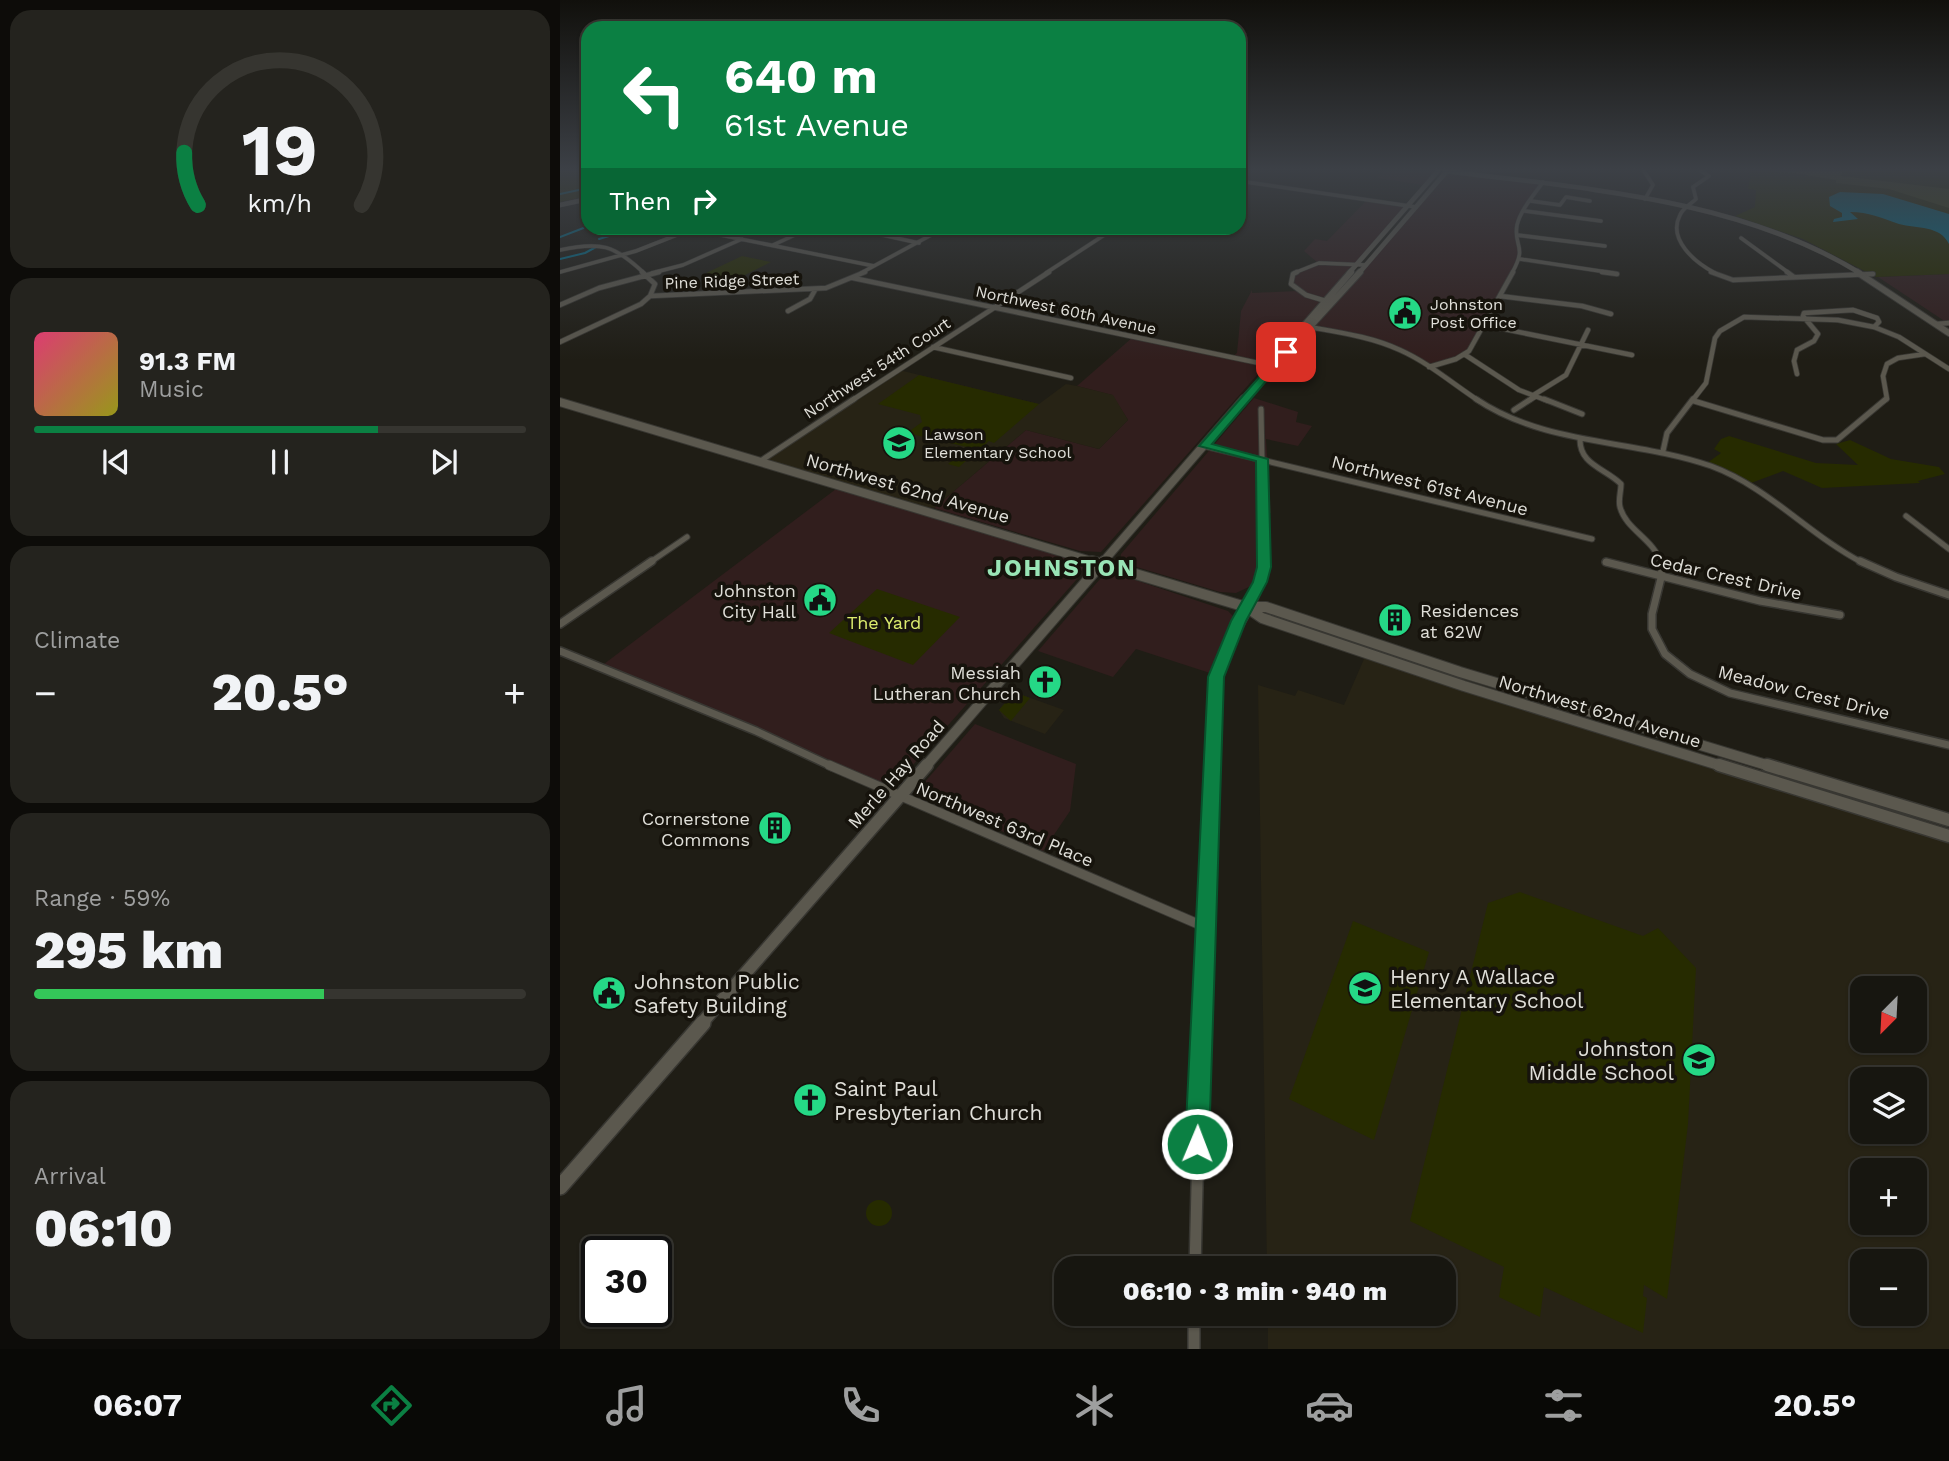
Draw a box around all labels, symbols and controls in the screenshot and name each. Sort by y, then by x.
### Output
text: 640 m [724,47,878,105]
icon: left [609,49,700,140]
text: 61st Avenue [724,106,909,144]
text: 19 [242,107,318,193]
icon: right [685,182,723,220]
text: Then [609,186,671,216]
text: km/h [248,189,312,218]
street label: Pine Ridge Street [664,269,800,293]
street label: Northwest 60th Avenue [974,282,1158,338]
public building icon: Johnston Post Office [1386,294,1424,332]
place label: Johnston Post Office [1430,295,1517,332]
street label: Northwest 54th Court [800,313,954,423]
pin [1256,322,1316,382]
icon: arrive [1267,333,1305,371]
text: 91.3 FM [139,346,236,376]
text: Music [139,376,204,403]
school or university icon: Lawson Elementary School [880,424,918,462]
place label: Lawson Elementary School [924,425,1072,462]
icon: previous [97,443,135,481]
icon: pause [261,443,299,481]
icon: next [425,443,463,481]
street label: Northwest 62nd Avenue [804,449,1012,527]
street label: Northwest 61st Avenue [1330,450,1530,520]
street label: Cedar Crest Drive [1648,548,1804,604]
district label: JOHNSTON [987,554,1137,582]
place label: Johnston City Hall [714,580,796,622]
public building icon: Johnston City Hall [801,581,839,619]
place label: Residences at 62W [1420,600,1519,642]
building icon: Residences at 62W [1376,601,1414,639]
park label: The Yard [847,612,921,633]
text: Climate [34,627,120,654]
street label: Meadow Crest Drive [1716,661,1892,723]
text: 20.5° [211,662,349,723]
place label: Messiah Lutheran Church [873,662,1021,704]
church icon: Messiah Lutheran Church [1026,663,1064,701]
street label: Northwest 62nd Avenue [1496,670,1704,752]
text: − [34,671,57,715]
text: + [503,671,526,715]
street label: Merle Hay Road [843,716,949,832]
street label: Northwest 63rd Place [913,777,1097,871]
place label: Cornerstone Commons [642,808,750,850]
building icon: Cornerstone Commons [756,809,794,847]
text: Range · 59% [34,885,170,912]
text: 295 km [34,920,223,981]
place label: Henry A Wallace Elementary School [1390,964,1584,1013]
place label: Johnston Public Safety Building [634,969,800,1018]
school or university icon: Henry A Wallace Elementary School [1346,969,1384,1007]
public building icon: Johnston Public Safety Building [590,974,628,1012]
north arrow [1850,976,1927,1054]
map controls [1850,976,1927,1326]
place label: Johnston Middle School [1529,1036,1675,1085]
school or university icon: Johnston Middle School [1680,1041,1718,1079]
button: layers [1850,1067,1927,1144]
place label: Saint Paul Presbyterian Church [834,1076,1042,1125]
church icon: Saint Paul Presbyterian Church [791,1081,829,1119]
position arrow [1160,1107,1234,1181]
button: + [1850,1158,1927,1235]
text: Arrival [34,1163,106,1190]
text: 06:10 [34,1198,173,1259]
speed limit sign: 30 [581,1236,672,1327]
button: − [1850,1249,1927,1326]
text: 06:10 · 3 min · 940 m [1123,1276,1387,1306]
icon: directions [367,1381,416,1430]
icon: music [602,1381,651,1430]
icon: phone [836,1381,885,1430]
icon: climate [1070,1381,1119,1430]
icon: car [1305,1381,1354,1430]
icon: filters [1539,1381,1588,1430]
text: 06:07 [93,1386,182,1424]
text: 20.5° [1773,1386,1856,1424]

